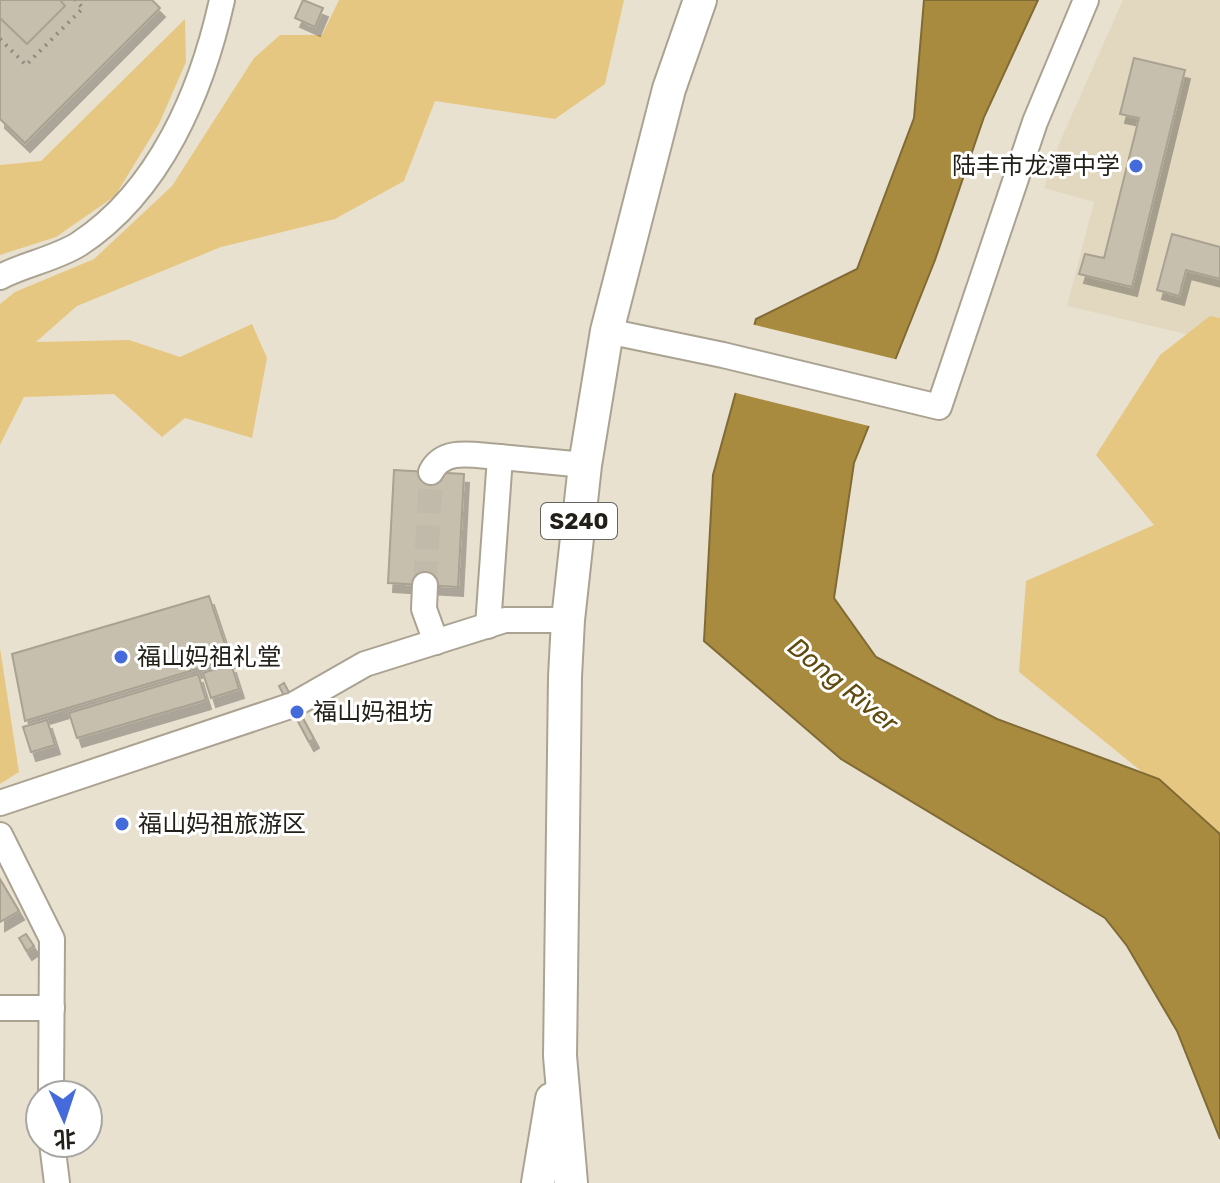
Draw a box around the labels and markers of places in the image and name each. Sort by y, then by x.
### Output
place label: 陆丰市龙潭中学 [952,152,1120,180]
marker: 陆丰市龙潭中学 [1127,157,1145,175]
place label: 福山妈祖礼堂 [137,643,281,671]
marker: 福山妈祖礼堂 [112,648,130,666]
place label: 福山妈祖坊 [313,698,433,726]
marker: 福山妈祖坊 [288,703,306,721]
place label: 福山妈祖旅游区 [138,810,306,838]
marker: 福山妈祖旅游区 [113,815,131,833]

